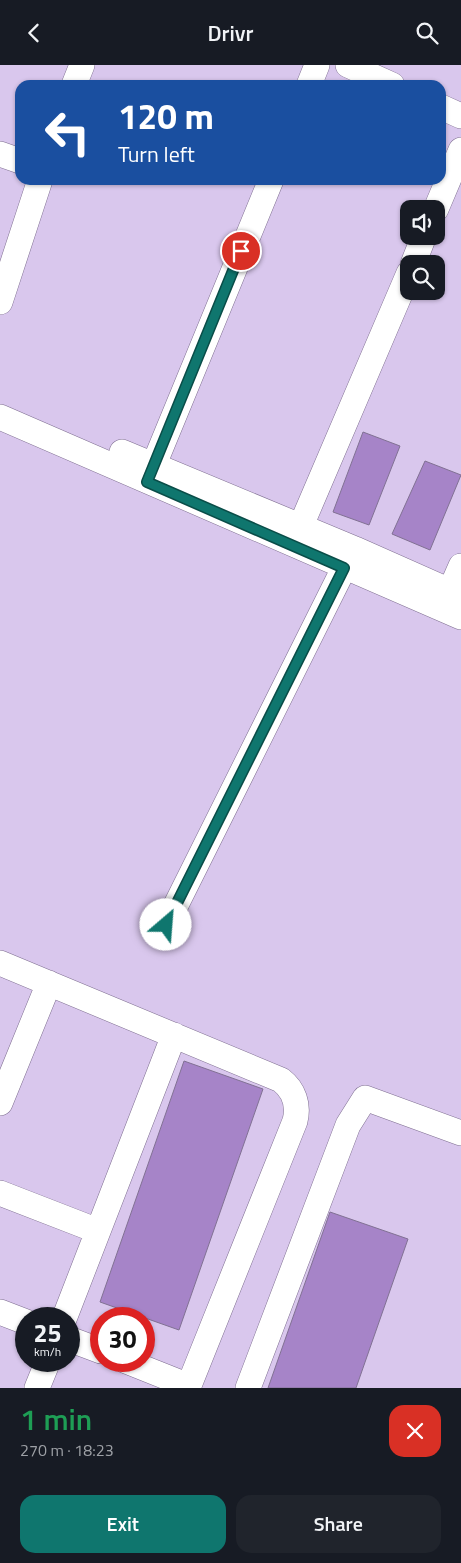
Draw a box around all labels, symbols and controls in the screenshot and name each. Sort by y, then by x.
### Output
text: Drivr [207,16,254,50]
icon: back [20,19,48,47]
icon: search [413,19,441,47]
text: 120 m [118,89,214,143]
icon: left [35,100,100,165]
text: Turn left [118,137,195,171]
map controls [400,200,445,300]
button: sound [400,200,445,245]
pin [220,230,262,272]
icon: arrive [227,237,255,265]
button: search [400,255,445,300]
position arrow [139,898,191,950]
speed limit sign: 30 [90,1307,155,1372]
text: 25 [33,1314,62,1352]
text: km/h [34,1342,61,1361]
text: 1 min [20,1396,92,1442]
button: close [389,1405,441,1457]
text: 270 m · 18:23 [20,1438,114,1462]
button: Exit [20,1495,226,1553]
button: Share [236,1495,441,1553]

